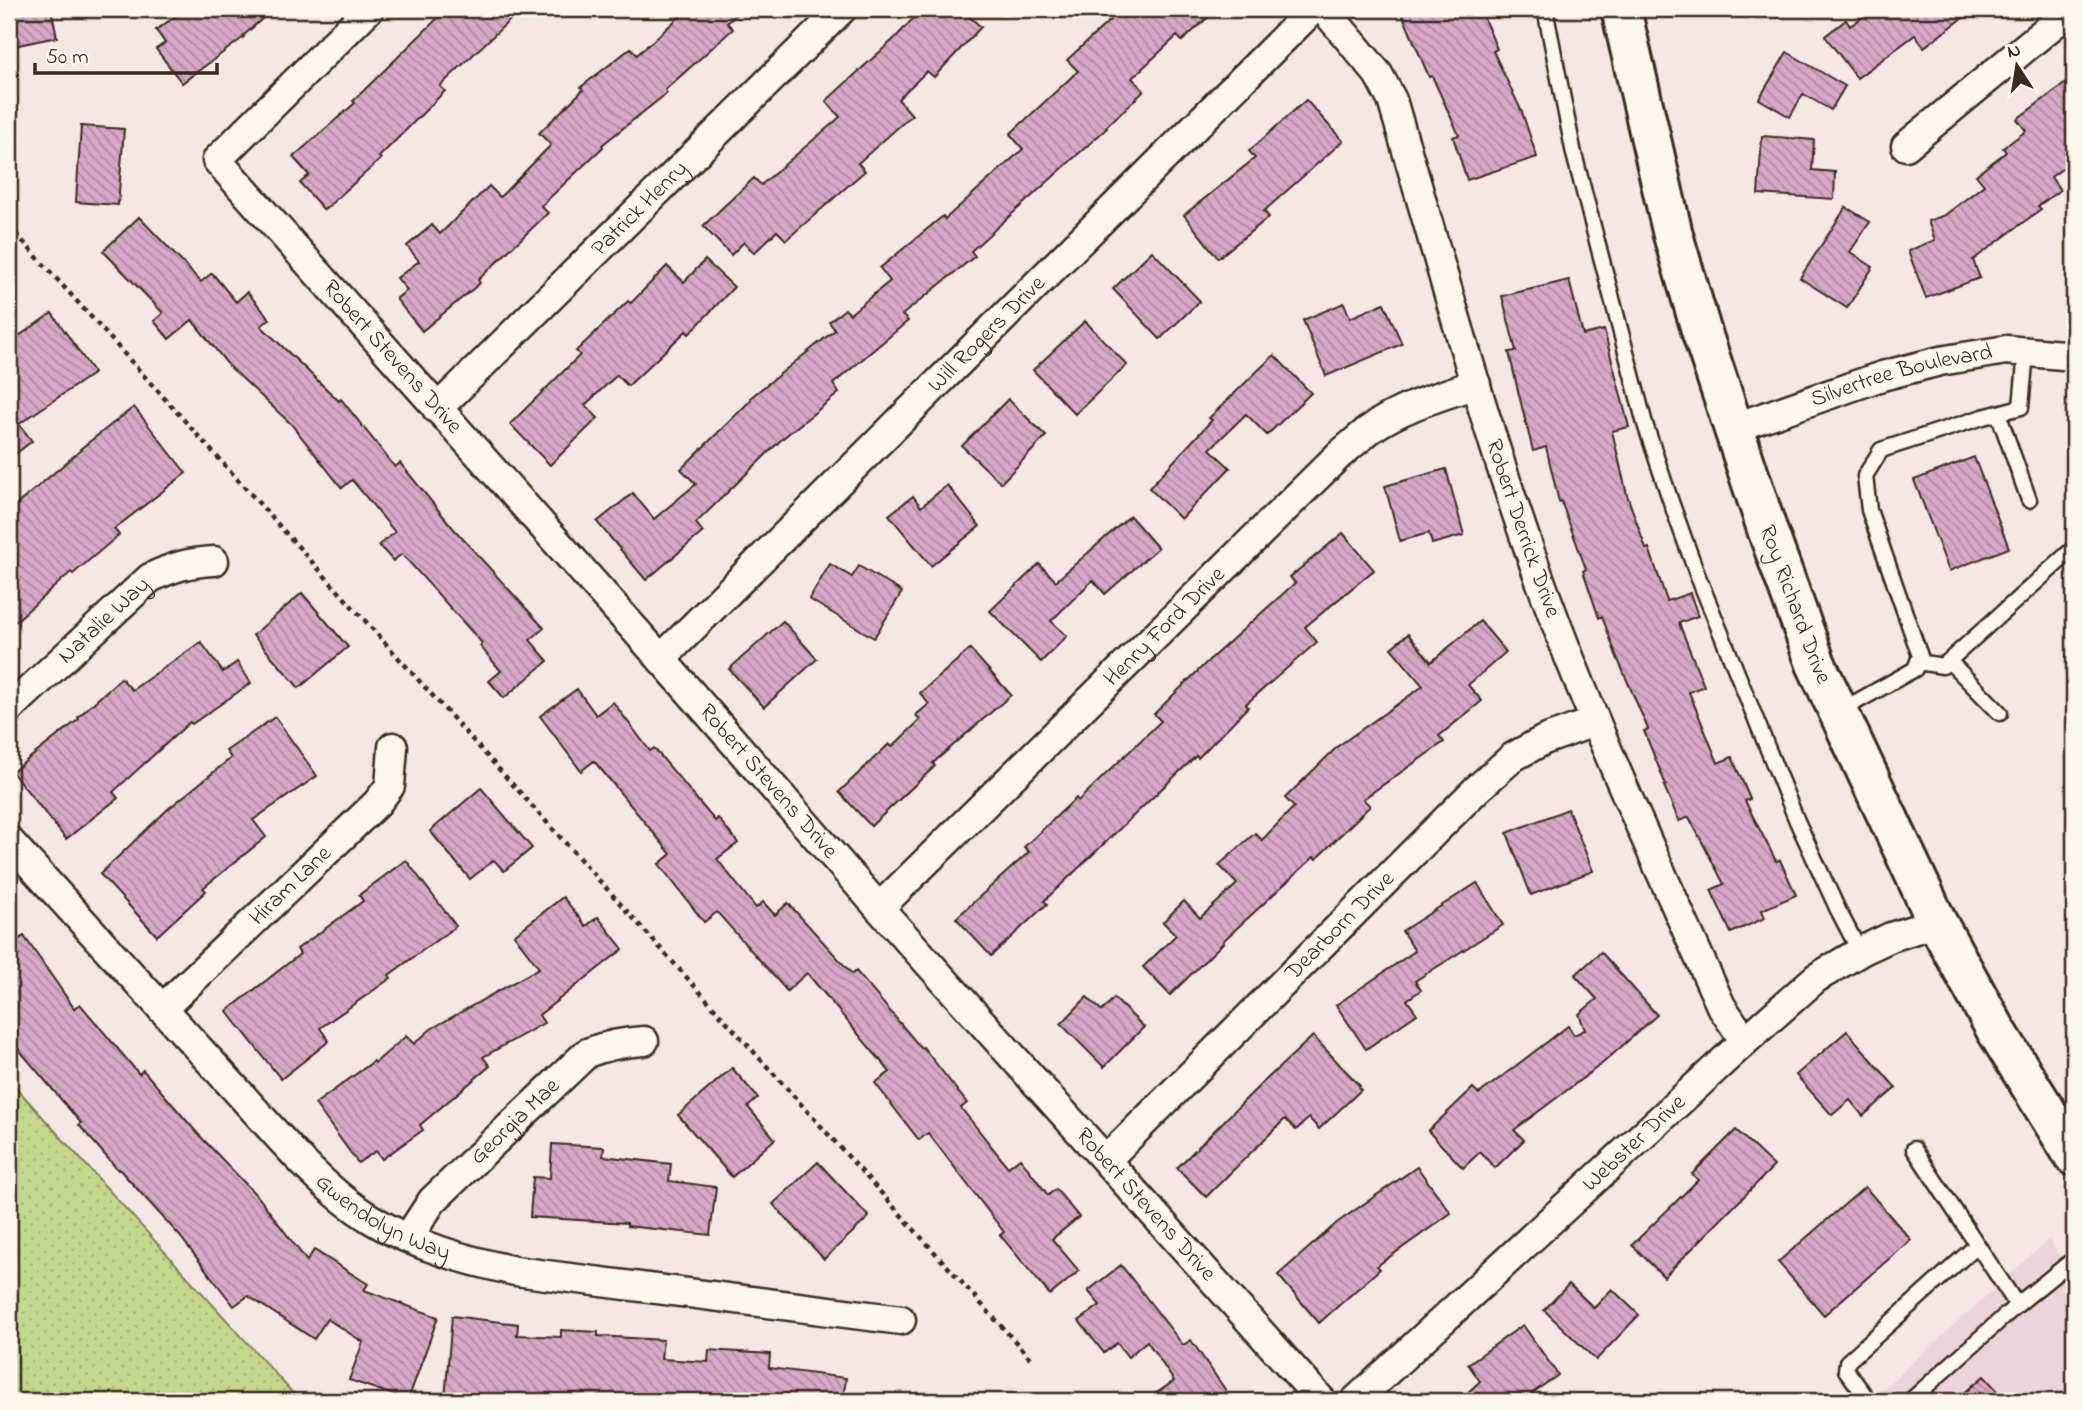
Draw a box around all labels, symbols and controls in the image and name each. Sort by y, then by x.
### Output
scale bar [35,32,217,76]
north arrow [1982,32,2052,102]
text: N [2005,37,2023,66]
text: 50 m [46,43,89,73]
street label: Patrick Henry [584,153,697,264]
street label: Will Rogers Drive [920,267,1054,401]
street label: Robert Stevens Drive [315,273,470,442]
street label: Silvertree Boulevard [1806,336,1995,416]
street label: Robert Derrick Drive [1477,435,1569,623]
street label: Roy Richard Drive [1750,521,1840,690]
street label: Henry Ford Drive [1096,558,1234,694]
street label: Natalie Way [51,569,159,672]
street label: Robert Stevens Drive [691,697,846,867]
street label: Hiram Lane [242,838,340,933]
street label: Dearborn Drive [1277,863,1403,989]
street label: Georgia Mae [463,1070,568,1173]
street label: Webster Drive [1575,1086,1694,1200]
street label: Robert Stevens Drive [1068,1120,1224,1289]
street label: Gwendolyn Way [308,1166,454,1271]

